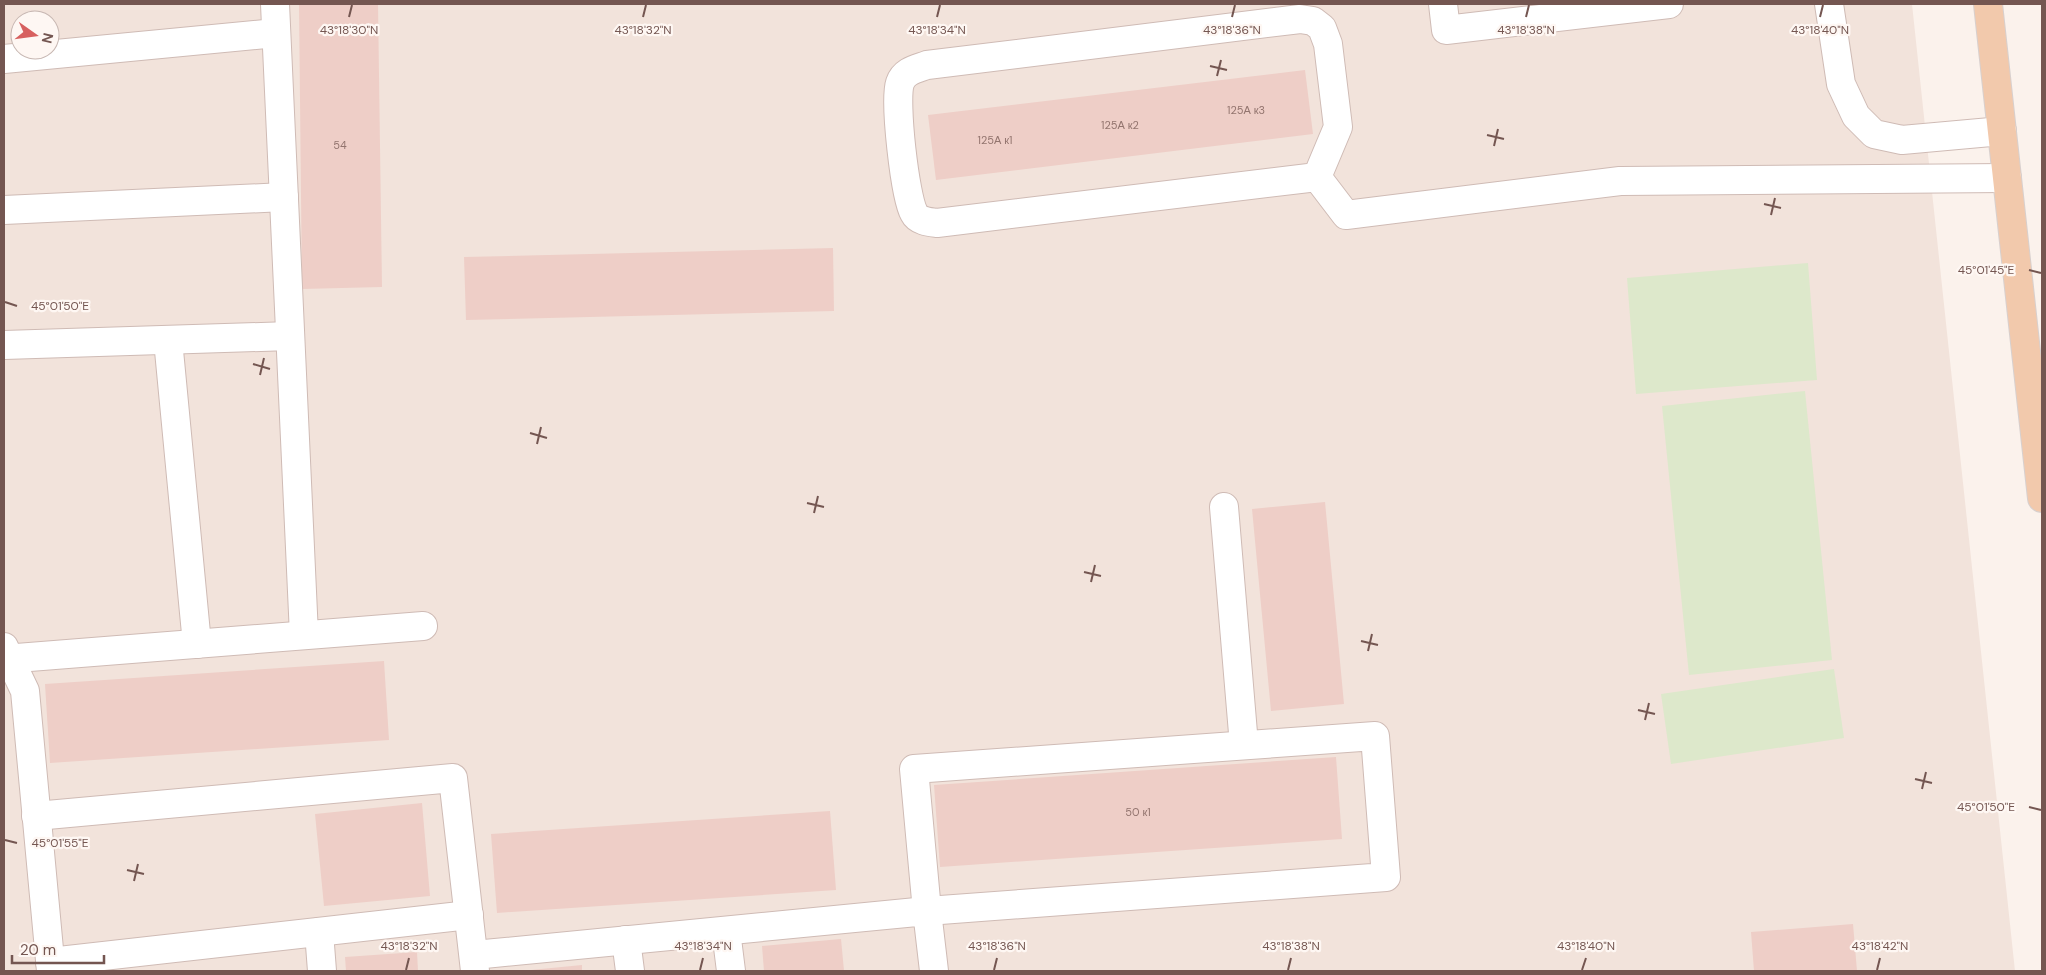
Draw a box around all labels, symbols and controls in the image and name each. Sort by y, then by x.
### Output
north arrow [10,10,60,60]
text: 43°18'30"N [320,22,378,38]
text: 43°18'32"N [614,22,672,38]
text: 43°18'34"N [908,22,966,38]
text: 43°18'36"N [1203,22,1261,38]
text: 43°18'38"N [1497,22,1555,38]
text: 43°18'40"N [1791,22,1849,38]
text: N [38,31,58,45]
house number: 125А к3 [1227,103,1265,117]
house number: 125А к2 [1101,118,1139,132]
house number: 125А к1 [978,133,1013,147]
house number: 54 [333,138,347,152]
text: 45°01'45"E [1958,262,2015,278]
text: 45°01'50"E [31,298,89,314]
text: 45°01'50"E [1957,799,2015,815]
house number: 50 к1 [1125,805,1151,819]
text: 45°01'55"E [32,835,89,851]
scale bar [12,932,105,964]
text: 43°18'32"N [380,938,438,954]
text: 43°18'34"N [674,938,732,954]
text: 43°18'36"N [968,938,1026,954]
text: 43°18'38"N [1262,938,1320,954]
text: 43°18'40"N [1557,938,1615,954]
text: 43°18'42"N [1852,938,1908,954]
text: 20 m [20,940,56,960]

